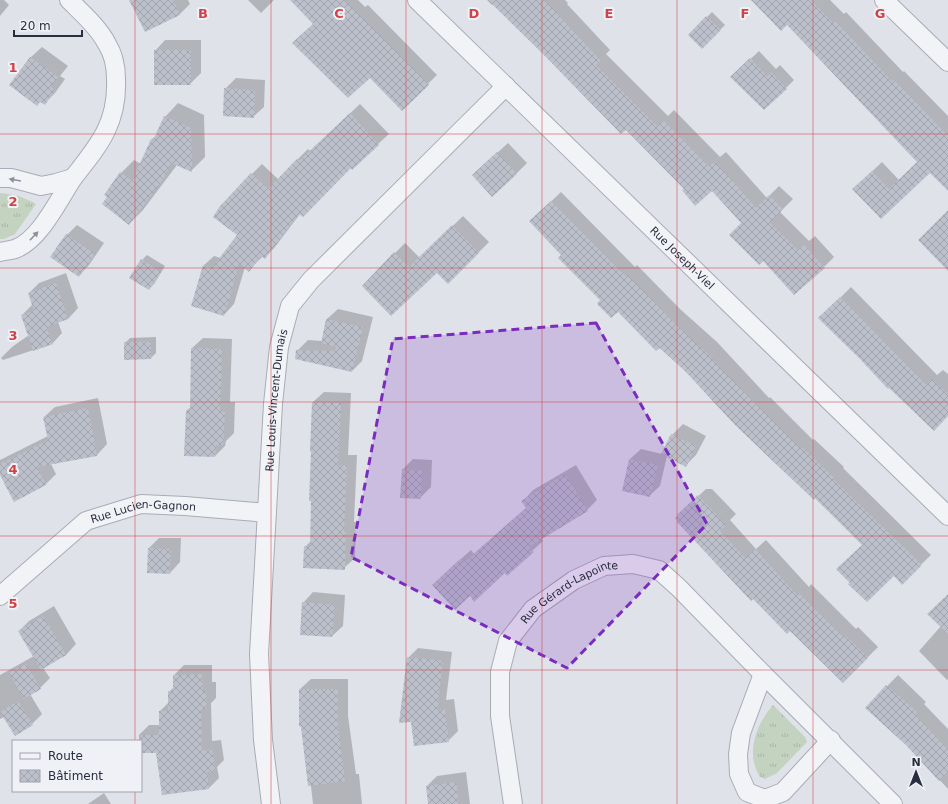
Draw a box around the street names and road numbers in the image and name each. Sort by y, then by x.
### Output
street label: Rue Joseph-Viel [647,224,717,292]
street label: Rue Louis-Vincent-Dumais [263,327,291,472]
street label: Rue Lucien-Gagnon [89,498,197,526]
street label: Rue Gérard-Lapointe [518,559,619,626]

